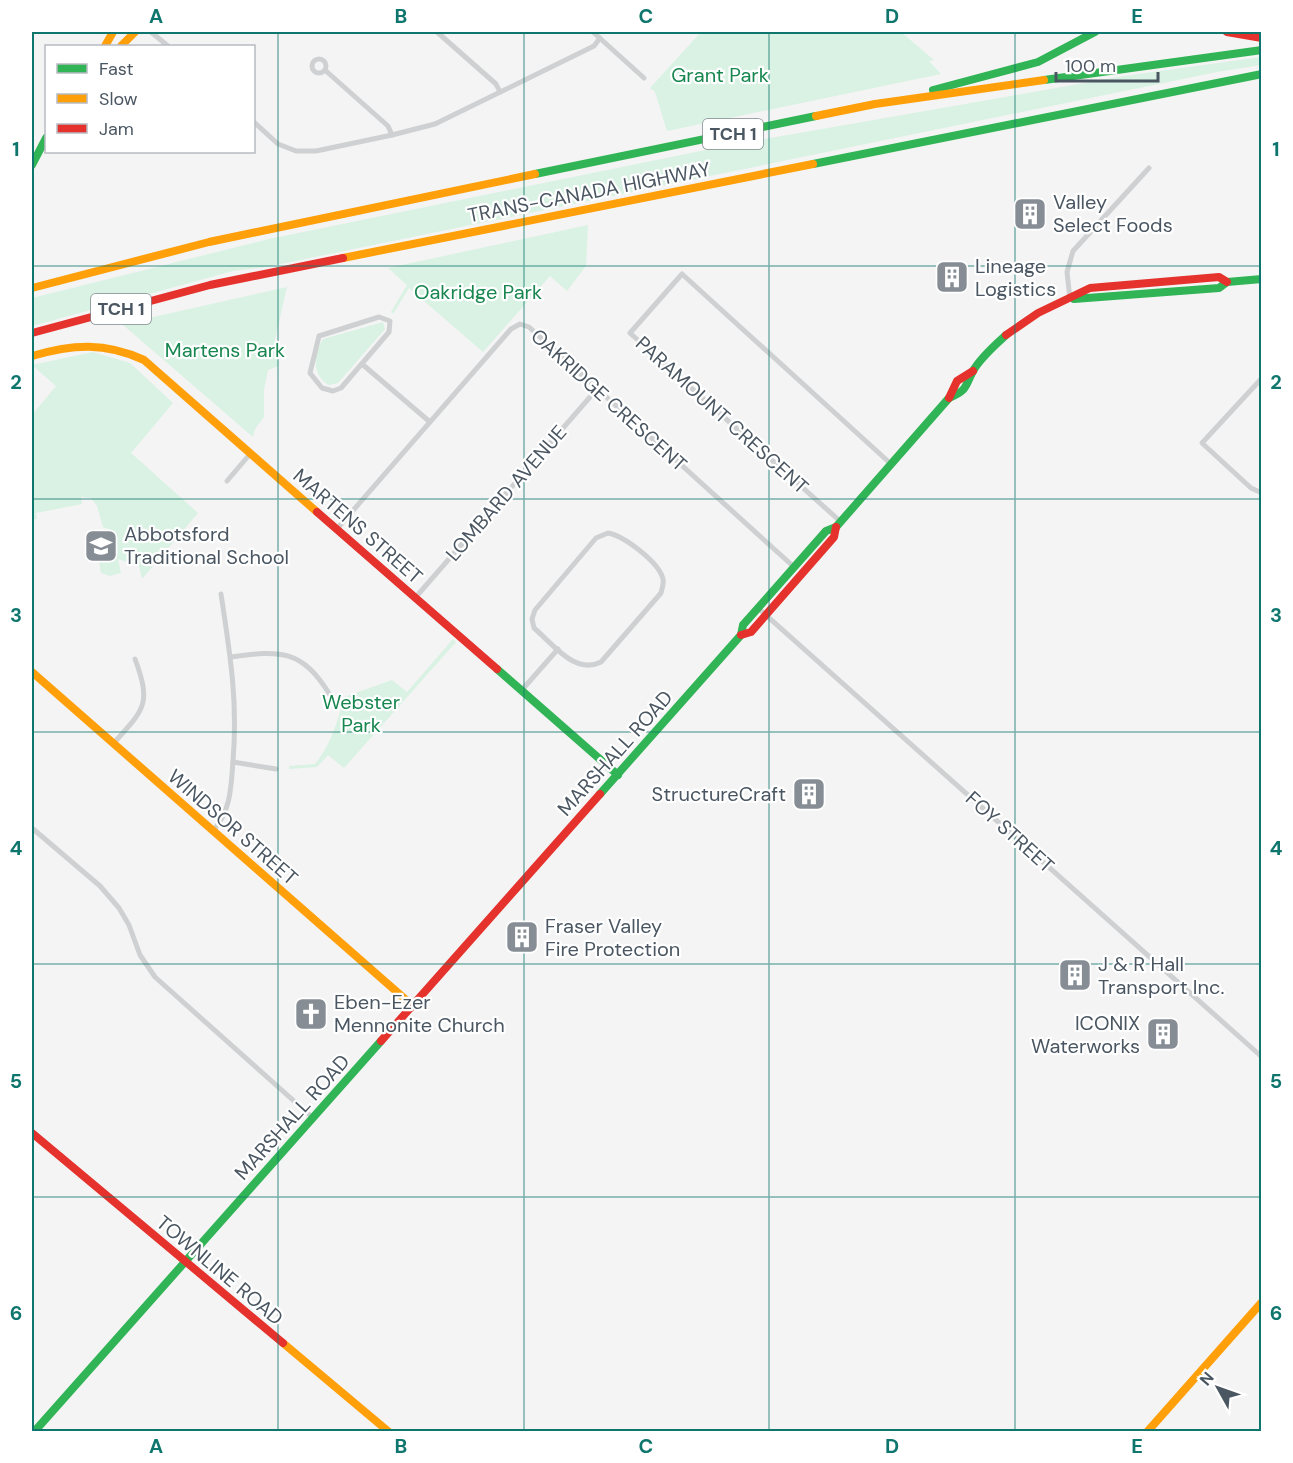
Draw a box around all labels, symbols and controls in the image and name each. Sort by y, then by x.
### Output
text: A [149,3,163,29]
text: B [395,3,407,29]
text: C [639,3,653,29]
text: D [885,3,899,29]
text: E [1131,3,1143,29]
legend [45,45,255,153]
scale bar [1056,45,1158,83]
text: 100 m [1065,54,1116,78]
text: Fast [99,57,134,81]
park label: Grant Park [671,62,769,88]
text: Slow [99,87,138,111]
text: Jam [99,117,134,141]
road number: TCH 1 [703,119,763,149]
text: 1 [12,136,20,162]
text: 1 [1272,136,1280,162]
street label: TRANS-CANADA HIGHWAY [465,156,713,228]
place label: Valley Select Foods [1053,189,1173,238]
building icon: Valley Select Foods [1012,196,1048,232]
place label: Lineage Logistics [975,253,1056,302]
building icon: Lineage Logistics [934,259,970,295]
park label: Oakridge Park [414,279,542,305]
road number: TCH 1 [91,294,151,324]
street label: OAKRIDGE CRESCENT [525,323,693,477]
street label: PARAMOUNT CRESCENT [630,330,814,500]
park label: Martens Park [165,337,285,363]
text: 2 [10,369,22,395]
text: 2 [1270,369,1282,395]
street label: LOMBARD AVENUE [440,420,572,566]
street label: MARTENS STREET [288,463,428,589]
place label: Abbotsford Traditional School [124,521,289,570]
school or university icon: Abbotsford Traditional School [83,528,119,564]
text: 3 [10,602,22,628]
text: 3 [1270,602,1282,628]
street label: MARSHALL ROAD [552,685,678,821]
park label: Webster Park [322,689,400,738]
street label: WINDSOR STREET [163,763,303,891]
building icon: StructureCraft [791,776,827,812]
place label: StructureCraft [652,781,786,807]
street label: FOY STREET [960,785,1060,879]
text: 4 [10,835,23,861]
text: 4 [1270,835,1283,861]
place label: Fraser Valley Fire Protection [545,913,680,962]
building icon: Fraser Valley Fire Protection [504,919,540,955]
place label: J & R Hall Transport Inc. [1098,951,1224,1000]
building icon: J & R Hall Transport Inc. [1057,957,1093,993]
place label: Eben-Ezer Mennonite Church [334,989,505,1038]
church icon: Eben-Ezer Mennonite Church [293,996,329,1032]
place label: ICONIX Waterworks [1031,1010,1140,1059]
building icon: ICONIX Waterworks [1145,1016,1181,1052]
street label: MARSHALL ROAD [229,1049,355,1185]
text: 5 [10,1068,22,1094]
text: 5 [1270,1068,1282,1094]
street label: TOWNLINE ROAD [151,1209,289,1331]
text: 6 [10,1300,22,1326]
text: 6 [1270,1300,1282,1326]
north arrow [1188,1358,1248,1418]
text: N [1195,1367,1219,1390]
text: A [149,1433,163,1459]
text: B [395,1433,407,1459]
text: C [639,1433,653,1459]
text: D [885,1433,899,1459]
text: E [1131,1433,1143,1459]

